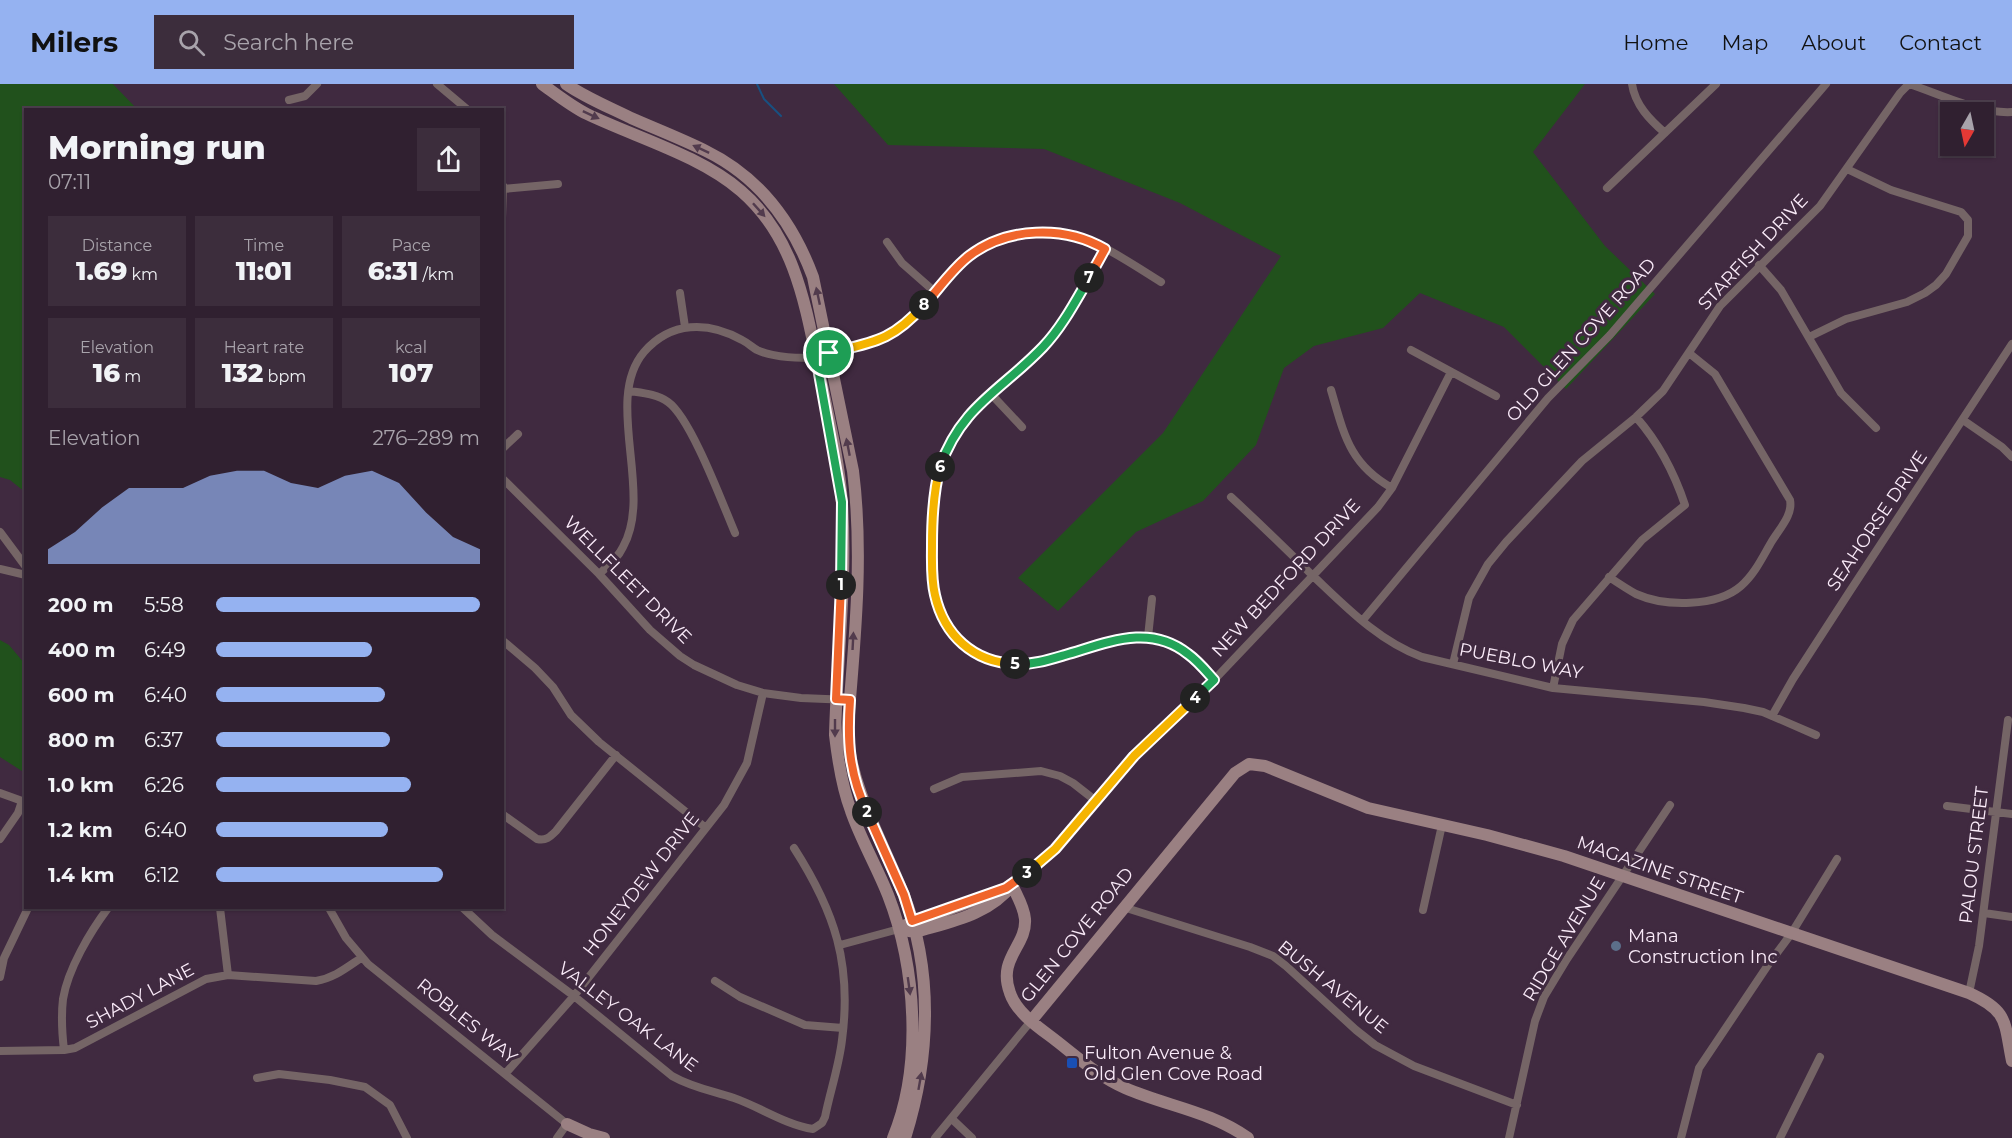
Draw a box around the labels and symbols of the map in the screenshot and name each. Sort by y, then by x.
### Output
north arrow [1940,102,1994,156]
one-way arrow [582,111,599,120]
one-way arrow [691,144,709,154]
street label: STARFISH DRIVE [1693,189,1813,315]
one-way arrow [752,202,765,217]
street label: OLD GLEN COVE ROAD [1502,254,1660,426]
pin: 7 [1074,263,1104,293]
one-way arrow [812,287,822,305]
pin: 8 [909,290,939,320]
pin [803,327,854,378]
one-way arrow [843,437,852,456]
street label: SEAHORSE DRIVE [1822,447,1932,595]
pin: 6 [925,452,955,482]
street label: NEW BEDFORD DRIVE [1207,494,1365,662]
street label: WELLFLEET DRIVE [560,512,696,648]
pin: 1 [826,570,856,600]
one-way arrow [848,632,858,651]
street label: PUEBLO WAY [1457,638,1585,684]
pin: 5 [1000,649,1030,679]
pin: 4 [1180,683,1210,713]
one-way arrow [830,719,840,738]
street label: PALOU STREET [1955,784,1993,925]
pin: 2 [852,797,882,827]
street label: HONEYDEW DRIVE [578,808,704,960]
street label: MAGAZINE STREET [1574,831,1746,909]
pin: 3 [1012,858,1042,888]
street label: GLEN COVE ROAD [1016,863,1138,1007]
street label: RIDGE AVENUE [1518,873,1610,1005]
place label: Mana Construction Inc [1628,925,1778,968]
street label: BUSH AVENUE [1273,936,1393,1038]
marker: Mana Construction Inc [1609,939,1623,953]
street label: VALLEY OAK LANE [554,957,702,1077]
street label: SHADY LANE [82,958,198,1034]
street label: ROBLES WAY [412,974,522,1069]
one-way arrow [905,977,914,996]
place label: Fulton Avenue & Old Glen Cove Road [1084,1042,1263,1085]
marker: Fulton Avenue & Old Glen Cove Road [1065,1056,1079,1070]
one-way arrow [916,1072,925,1091]

